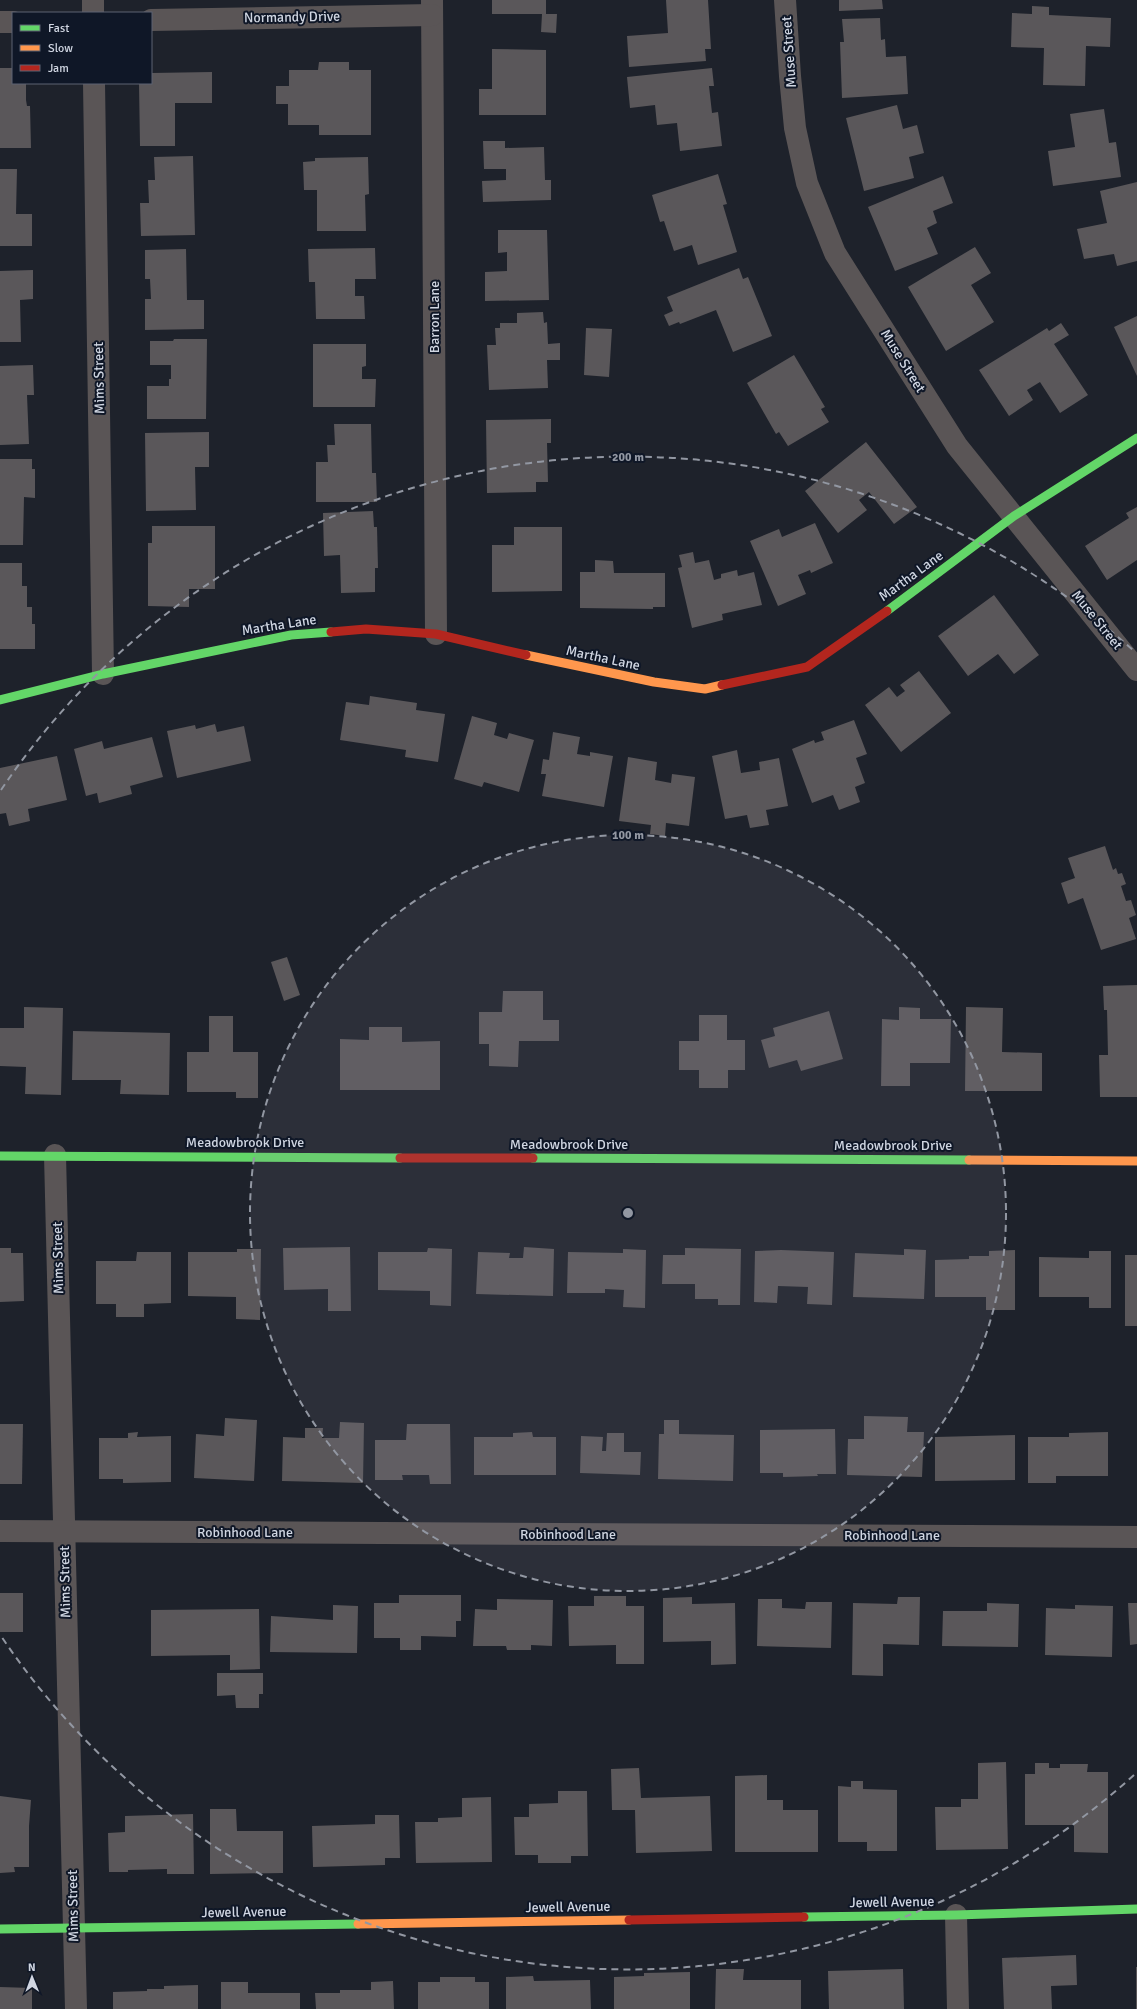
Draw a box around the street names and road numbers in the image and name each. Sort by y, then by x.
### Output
street label: Normandy Drive [244,8,340,26]
street label: Muse Street [778,16,800,88]
street label: Barron Lane [426,281,443,353]
street label: Muse Street [877,326,929,396]
street label: Mims Street [90,342,108,414]
street label: Martha Lane [875,547,947,605]
street label: Muse Street [1068,587,1126,653]
street label: Martha Lane [240,611,318,639]
street label: Martha Lane [564,642,642,674]
street label: Meadowbrook Drive [186,1134,304,1151]
street label: Meadowbrook Drive [510,1136,628,1153]
street label: Meadowbrook Drive [834,1137,952,1154]
street label: Mims Street [49,1222,67,1294]
street label: Robinhood Lane [197,1524,293,1541]
street label: Robinhood Lane [520,1526,616,1543]
street label: Robinhood Lane [844,1527,940,1544]
street label: Mims Street [56,1546,74,1618]
street label: Mims Street [64,1870,82,1942]
street label: Jewell Avenue [849,1893,935,1911]
street label: Jewell Avenue [525,1898,611,1916]
street label: Jewell Avenue [201,1903,287,1921]

